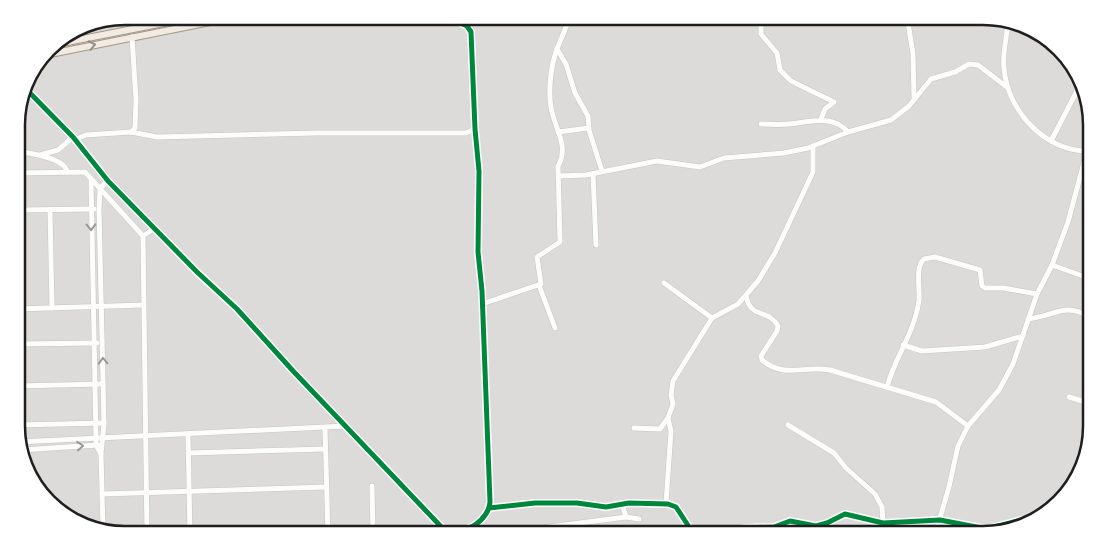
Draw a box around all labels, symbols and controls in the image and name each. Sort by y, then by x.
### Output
one-way arrow [88,40,97,51]
one-way arrow [86,223,97,231]
one-way arrow [97,357,108,365]
one-way arrow [76,441,84,452]

